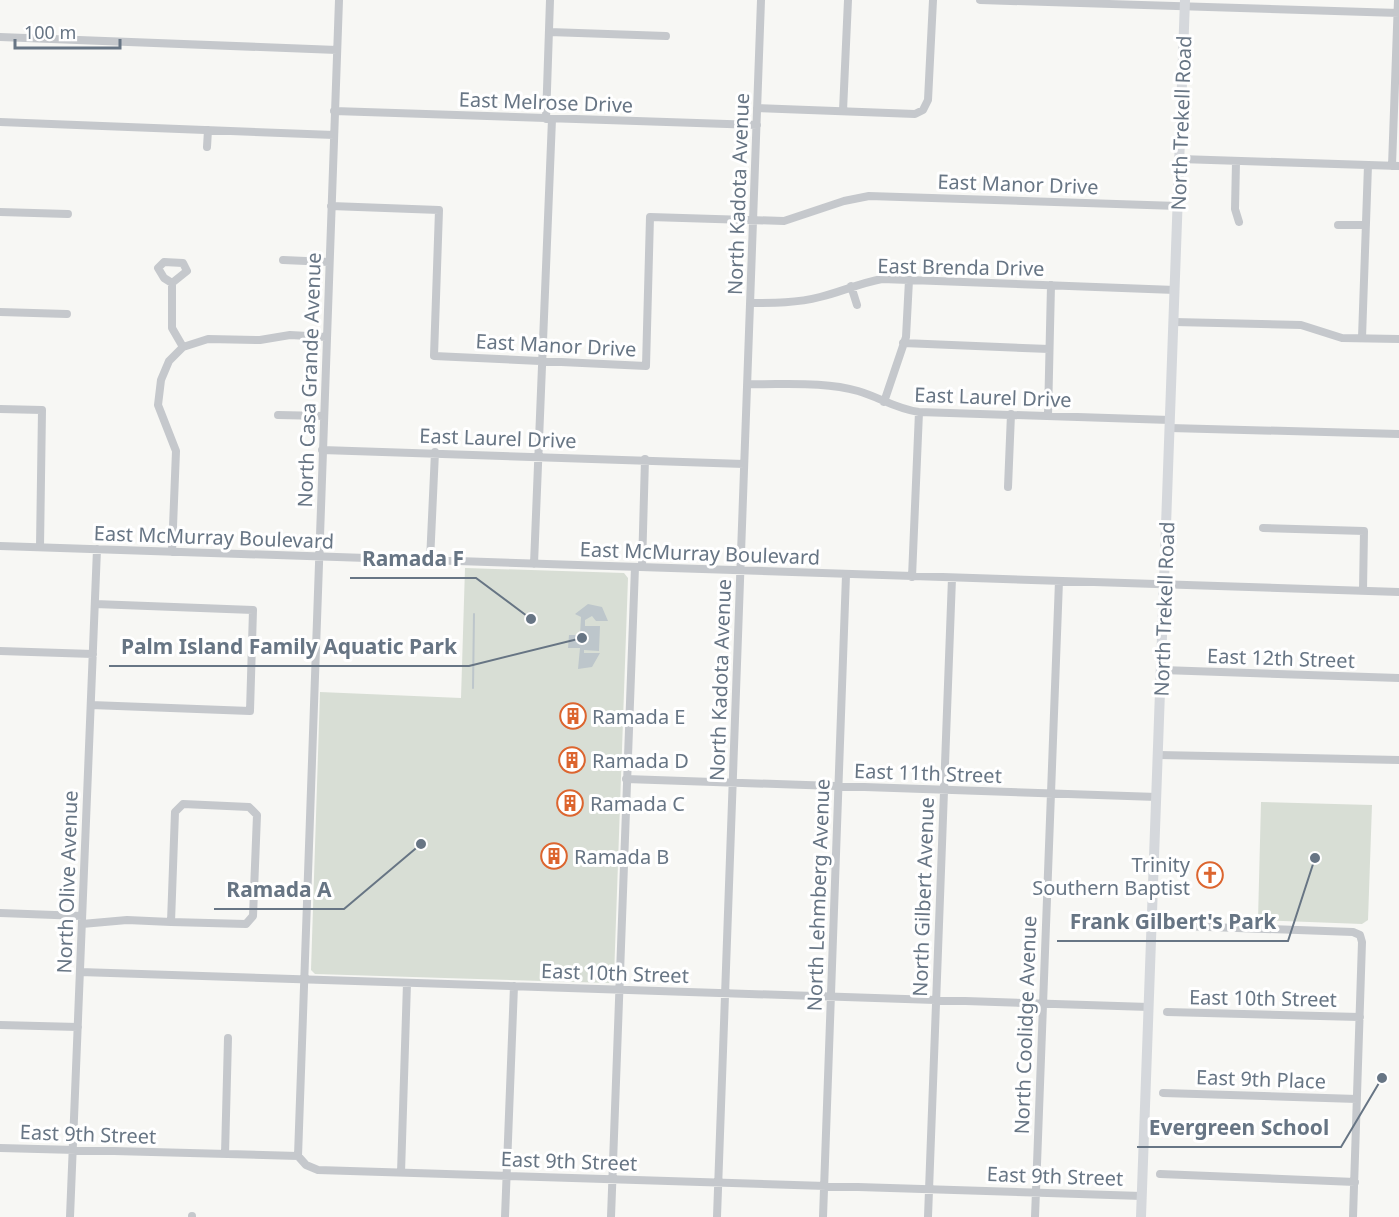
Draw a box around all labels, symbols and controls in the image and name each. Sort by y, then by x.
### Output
scale bar [15,12,120,50]
text: 100 m [24,20,76,44]
street label: North Trekell Road [1164,35,1198,211]
street label: East Melrose Drive [458,85,634,119]
street label: North Kadota Avenue [721,92,755,296]
street label: East Manor Drive [937,168,1099,200]
street label: North Casa Grande Avenue [291,252,327,508]
street label: East Brenda Drive [877,252,1045,282]
street label: East Manor Drive [475,327,637,363]
street label: East Laurel Drive [914,381,1072,413]
street label: East Laurel Drive [419,422,577,454]
street label: East McMurray Boulevard [93,519,335,555]
street label: North Trekell Road [1147,521,1181,697]
street label: East McMurray Boulevard [579,535,821,571]
callout: Ramada F [350,539,476,578]
text: Ramada F [362,544,464,572]
street label: North Kadota Avenue [703,578,737,782]
callout: Palm Island Family Aquatic Park [109,627,469,666]
text: Palm Island Family Aquatic Park [121,632,458,660]
street label: East 12th Street [1207,642,1355,674]
building icon: Ramada E [558,701,588,731]
place label: Ramada E [592,703,685,730]
building icon: Ramada D [557,745,587,775]
place label: Ramada D [592,747,689,774]
street label: East 11th Street [854,757,1002,789]
street label: North Lehmberg Avenue [800,778,836,1012]
building icon: Ramada C [555,788,585,818]
street label: North Olive Avenue [50,790,84,974]
place label: Ramada C [590,790,685,817]
street label: North Gilbert Avenue [906,797,940,997]
building icon: Ramada B [539,841,569,871]
place label: Ramada B [574,843,669,870]
place label: Trinity Southern Baptist [1032,851,1191,901]
church icon: Trinity Southern Baptist [1195,860,1225,890]
callout: Ramada A [214,870,344,909]
text: Ramada A [226,875,332,903]
callout: Frank Gilbert's Park [1057,902,1288,941]
text: Frank Gilbert's Park [1070,907,1277,935]
street label: North Coolidge Avenue [1008,915,1042,1135]
street label: East 10th Street [541,957,689,989]
street label: East 10th Street [1189,983,1337,1013]
street label: East 9th Place [1196,1063,1326,1095]
callout: Evergreen School [1137,1108,1341,1147]
text: Evergreen School [1149,1113,1329,1141]
street label: East 9th Street [19,1118,157,1150]
street label: East 9th Street [500,1145,638,1177]
street label: East 9th Street [986,1160,1124,1192]

